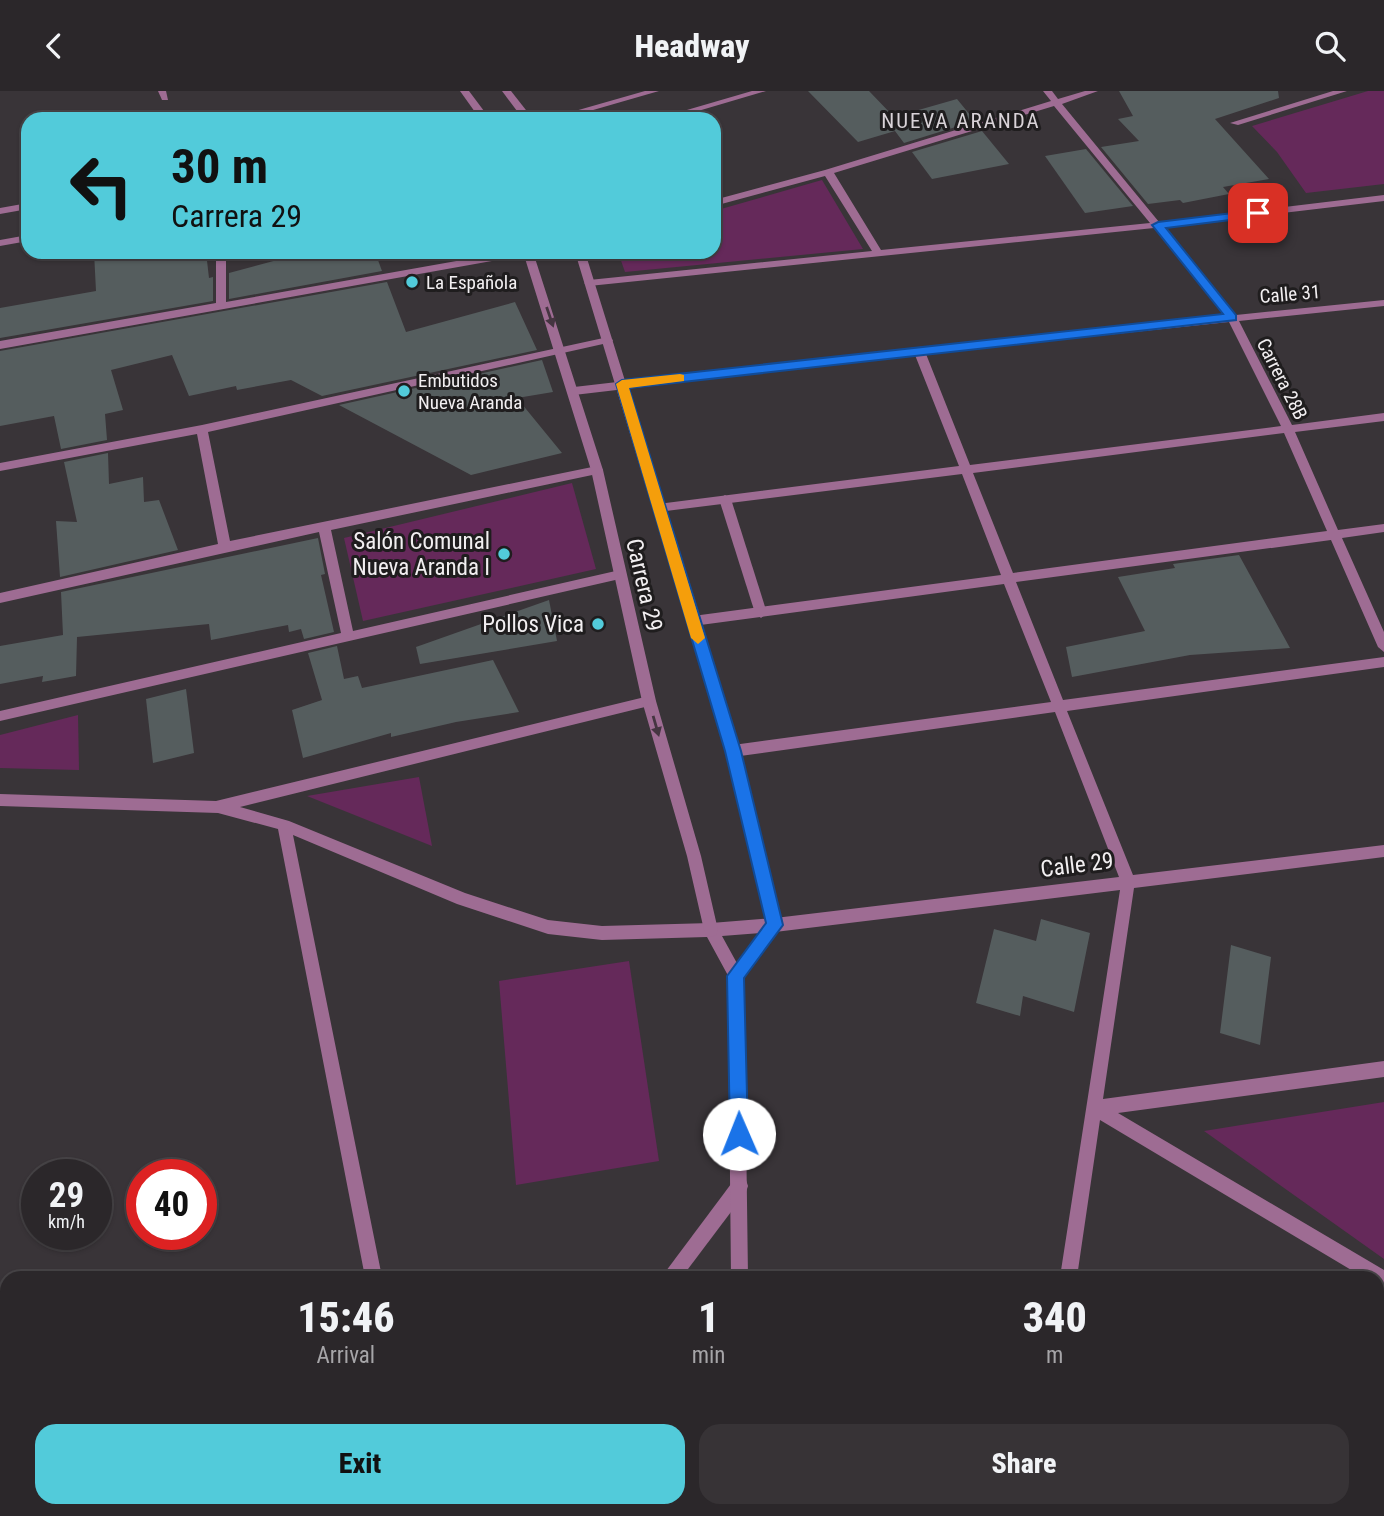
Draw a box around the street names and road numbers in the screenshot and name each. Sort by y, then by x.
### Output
street label: Calle 31 [1259,280,1321,308]
street label: Carrera 28B [1252,334,1312,424]
street label: Carrera 29 [620,536,668,634]
street label: Calle 29 [1039,847,1115,883]

